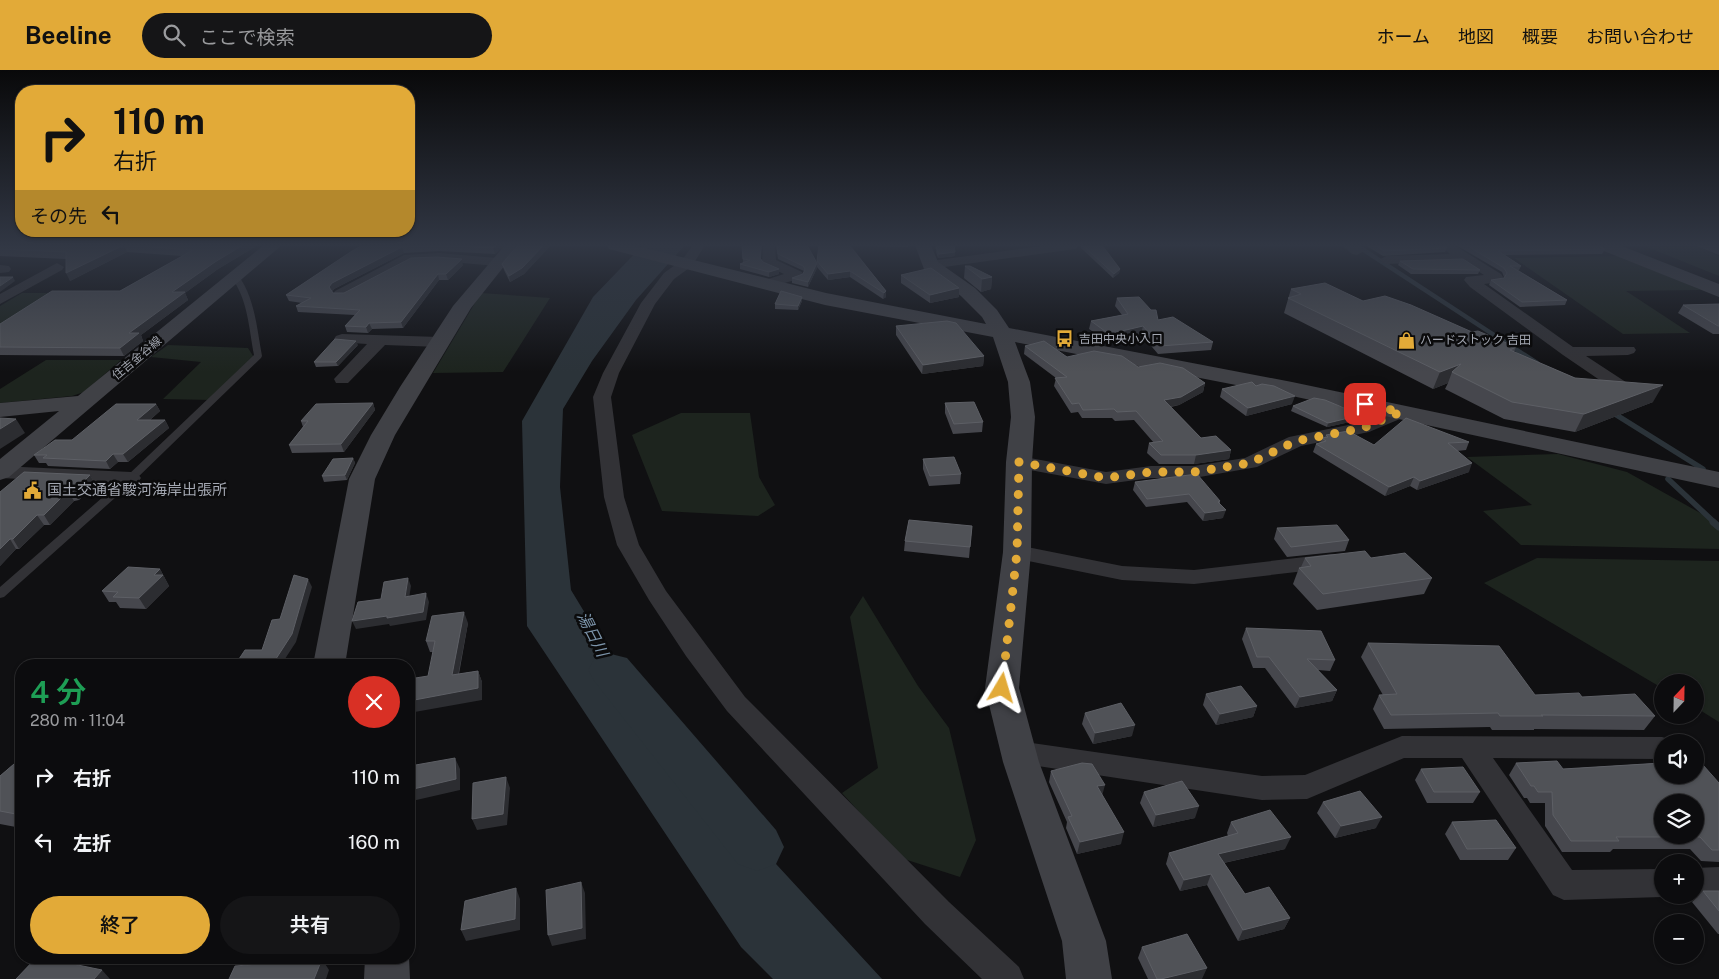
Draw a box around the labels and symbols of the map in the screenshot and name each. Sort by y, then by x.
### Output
bus stop icon: 吉田中央小入口 [1055,329,1075,349]
shop icon: ハードストック 吉田 [1396,330,1416,350]
place label: 吉田中央小入口 [1079,332,1163,346]
street label: 住吉金谷線 [110,333,164,383]
place label: ハードストック 吉田 [1420,333,1531,347]
pin [1344,383,1386,425]
public building icon: 国土交通省駿河海岸出張所 [23,480,43,500]
place label: 国土交通省駿河海岸出張所 [47,481,227,498]
water label: 湯日川 [573,609,613,662]
position arrow [975,661,1027,713]
north arrow [1654,674,1704,724]

